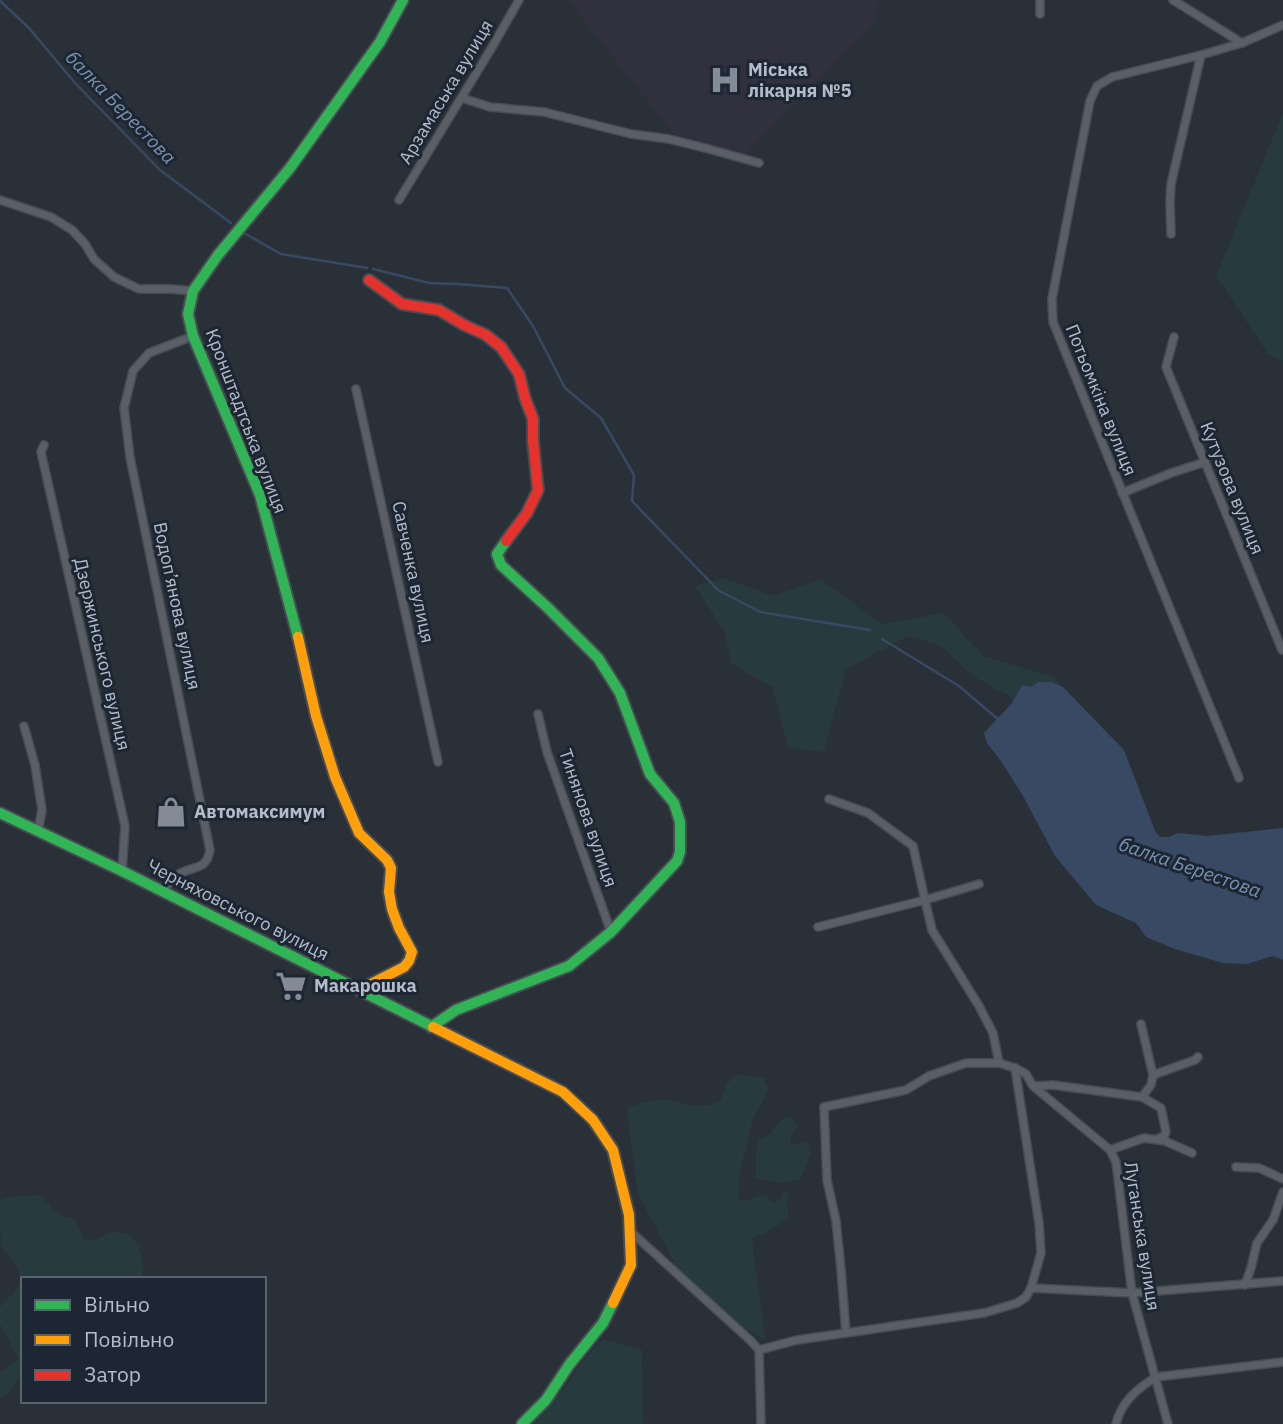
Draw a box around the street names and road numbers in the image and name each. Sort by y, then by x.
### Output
street label: Арзамаська вулиця [393,15,498,168]
street label: Потьомкіна вулиця [1061,321,1142,479]
street label: Кронштадтська вулиця [201,325,292,516]
street label: Кутузова вулиця [1195,418,1270,557]
street label: Савченка вулиця [387,499,440,645]
street label: Водоп’янова вулиця [149,520,206,692]
street label: Дзержинського вулиця [69,555,136,752]
street label: Тинянова вулиця [554,746,623,890]
street label: Черняховського вулиця [144,854,333,965]
street label: Луганська вулиця [1119,1160,1166,1312]

